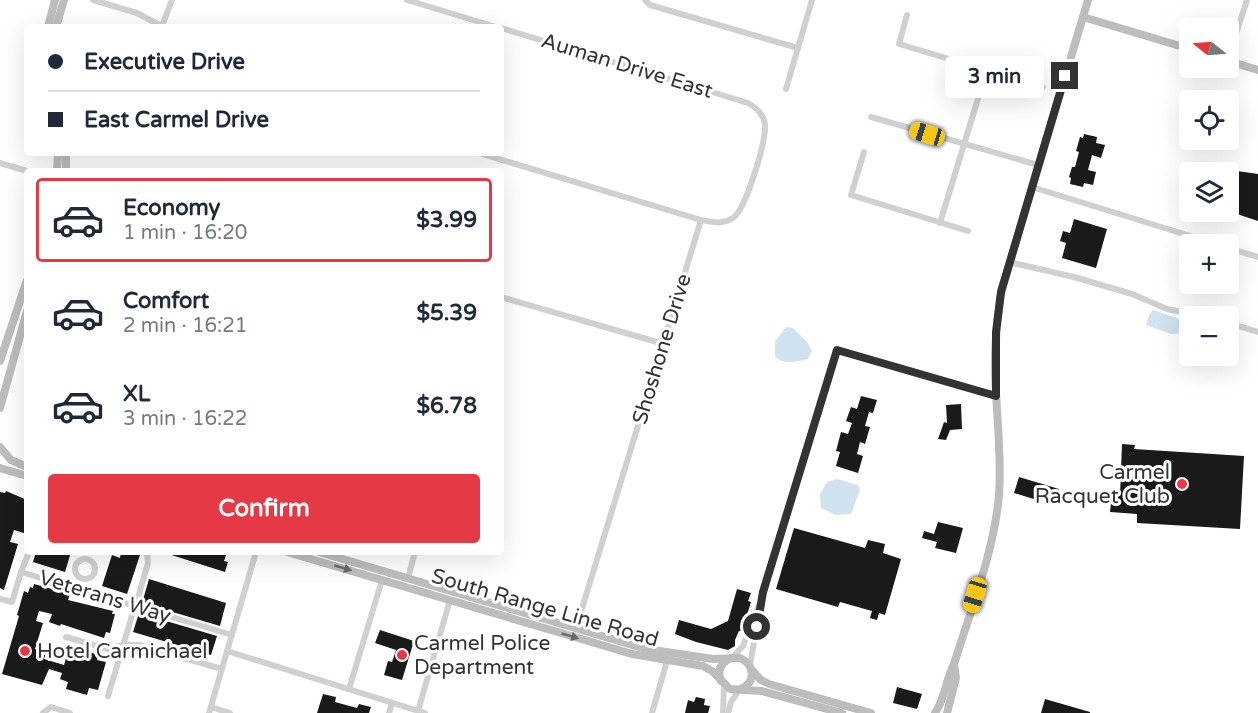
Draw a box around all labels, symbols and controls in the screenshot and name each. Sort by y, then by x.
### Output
north arrow [1179,18,1239,78]
map controls [1179,18,1239,366]
street label: Auman Drive East [538,28,716,104]
text: Executive Drive [84,49,245,75]
callout: 3 min [945,55,1044,97]
route end [1051,62,1078,89]
text: 3 min [968,65,1021,89]
button: locate [1179,90,1239,150]
text: East Carmel Drive [84,107,269,133]
car [907,120,947,148]
button: layers [1179,162,1239,222]
icon: car [51,193,105,247]
text: Economy [123,195,220,221]
text: $3.99 [416,207,477,233]
text: 1 min · 16:20 [123,221,247,245]
button: + [1179,234,1239,294]
street label: Shoshone Drive [627,271,697,427]
icon: car [51,286,105,340]
text: Comfort [123,288,209,314]
text: $5.39 [416,300,477,326]
button: − [1179,306,1239,366]
text: 2 min · 16:21 [123,314,247,338]
icon: car [51,379,105,433]
text: XL [123,381,150,407]
text: $6.78 [416,393,477,419]
text: 3 min · 16:22 [123,407,247,431]
place label: Carmel Racquet Club [1035,460,1170,509]
button: Confirm [48,474,480,543]
marker: Carmel Racquet Club [1175,477,1189,491]
one-way arrow [334,564,352,573]
street label: South Range Line Road [429,564,661,652]
street label: Veterans Way [36,565,174,629]
car [961,575,989,615]
route start [743,613,770,640]
place label: Carmel Police Department [414,631,550,680]
one-way arrow [561,632,579,641]
place label: Hotel Carmichael [37,639,208,664]
marker: Hotel Carmichael [18,644,32,658]
marker: Carmel Police Department [395,648,409,662]

